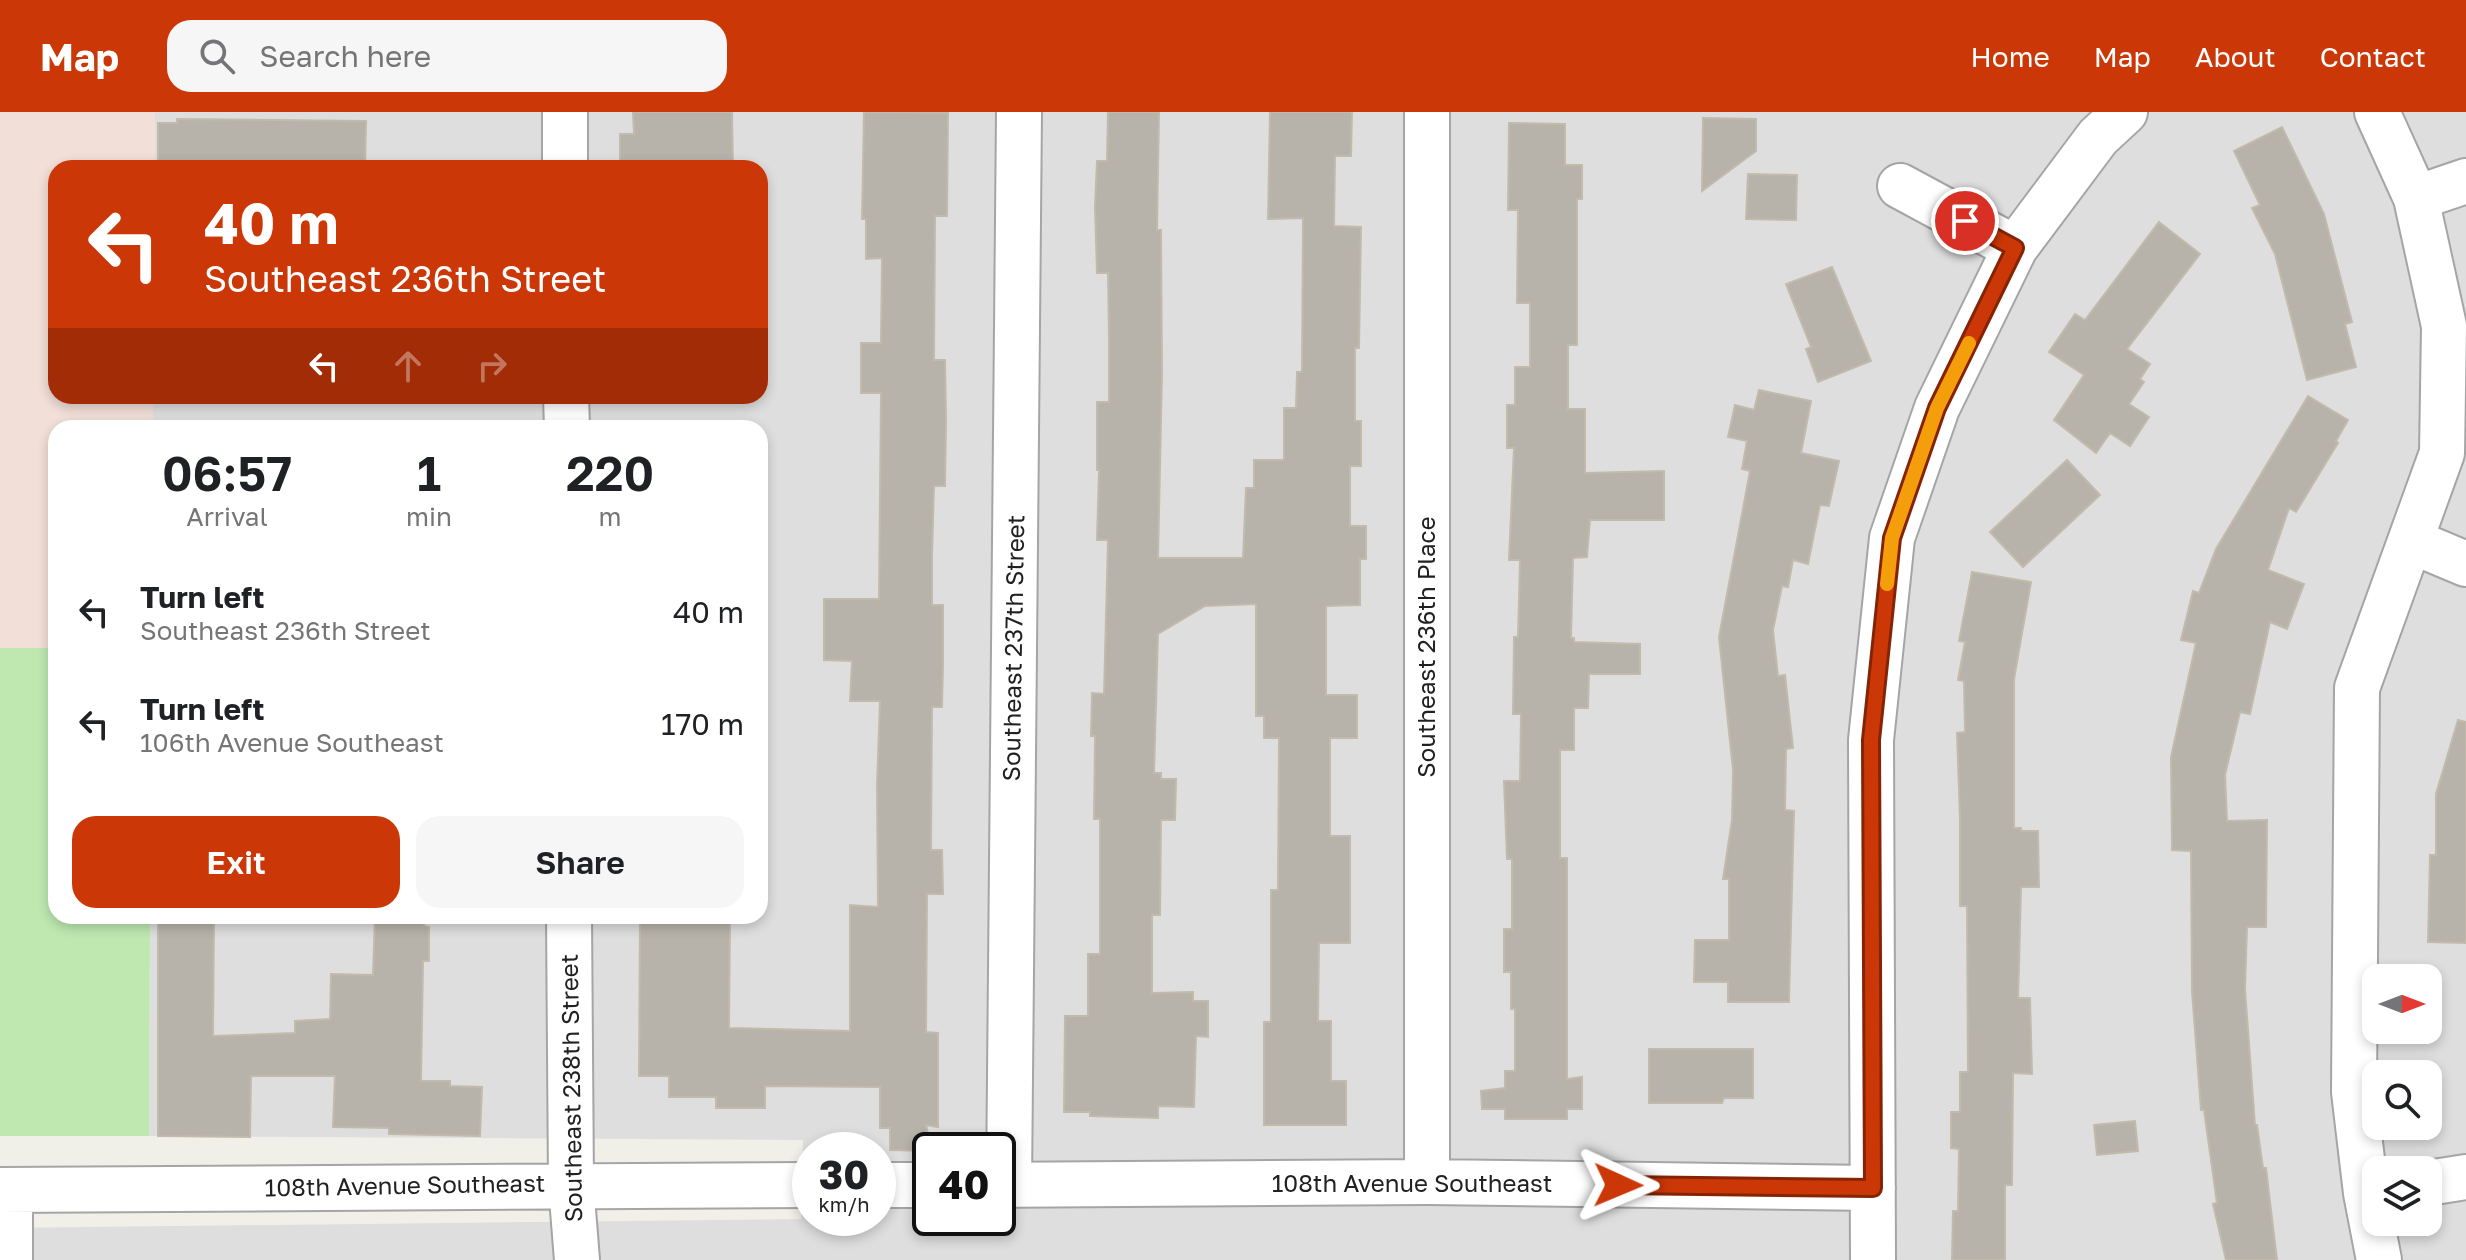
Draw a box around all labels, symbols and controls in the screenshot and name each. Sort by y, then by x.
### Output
search box [167,20,727,92]
text: Map [40,34,119,79]
icon: search [195,34,239,78]
text: Search here [259,38,431,74]
text: Home [1971,40,2050,73]
text: Map [2094,40,2151,73]
text: About [2195,40,2276,73]
text: Contact [2320,40,2426,73]
pin [1931,187,1999,255]
text: 40 m [204,189,338,256]
icon: left [72,192,176,296]
icon: arrive [1943,199,1987,243]
text: Southeast 236th Street [204,257,606,300]
icon: left [302,344,346,388]
icon: ahead [386,344,430,388]
icon: right [470,344,514,388]
text: 06:57 [162,444,292,502]
text: 1 [417,444,441,502]
text: 220 [566,444,654,502]
text: Arrival [186,501,268,532]
text: min [406,501,452,532]
text: m [598,501,621,532]
street label: Southeast 237th Street [996,514,1029,781]
street label: Southeast 236th Place [1411,516,1440,778]
text: Turn left [140,579,265,615]
icon: left [72,590,116,634]
text: 40 m [673,594,744,630]
text: Southeast 236th Street [140,615,431,646]
text: Turn left [140,691,265,727]
icon: left [72,702,116,746]
text: 170 m [661,706,744,742]
text: 106th Avenue Southeast [140,727,444,758]
button: Exit [72,816,400,908]
button: Share [416,816,744,908]
street label: Southeast 238th Street [554,954,587,1222]
north arrow [2362,964,2442,1044]
map controls [2362,964,2442,1236]
button: search [2362,1060,2442,1140]
speed limit sign: 40 [912,1132,1016,1236]
position arrow [1576,1143,1660,1227]
text: 30 [819,1150,869,1198]
button: layers [2362,1156,2442,1236]
street label: 108th Avenue Southeast [264,1168,546,1201]
street label: 108th Avenue Southeast [1272,1168,1552,1197]
text: km/h [819,1192,869,1216]

